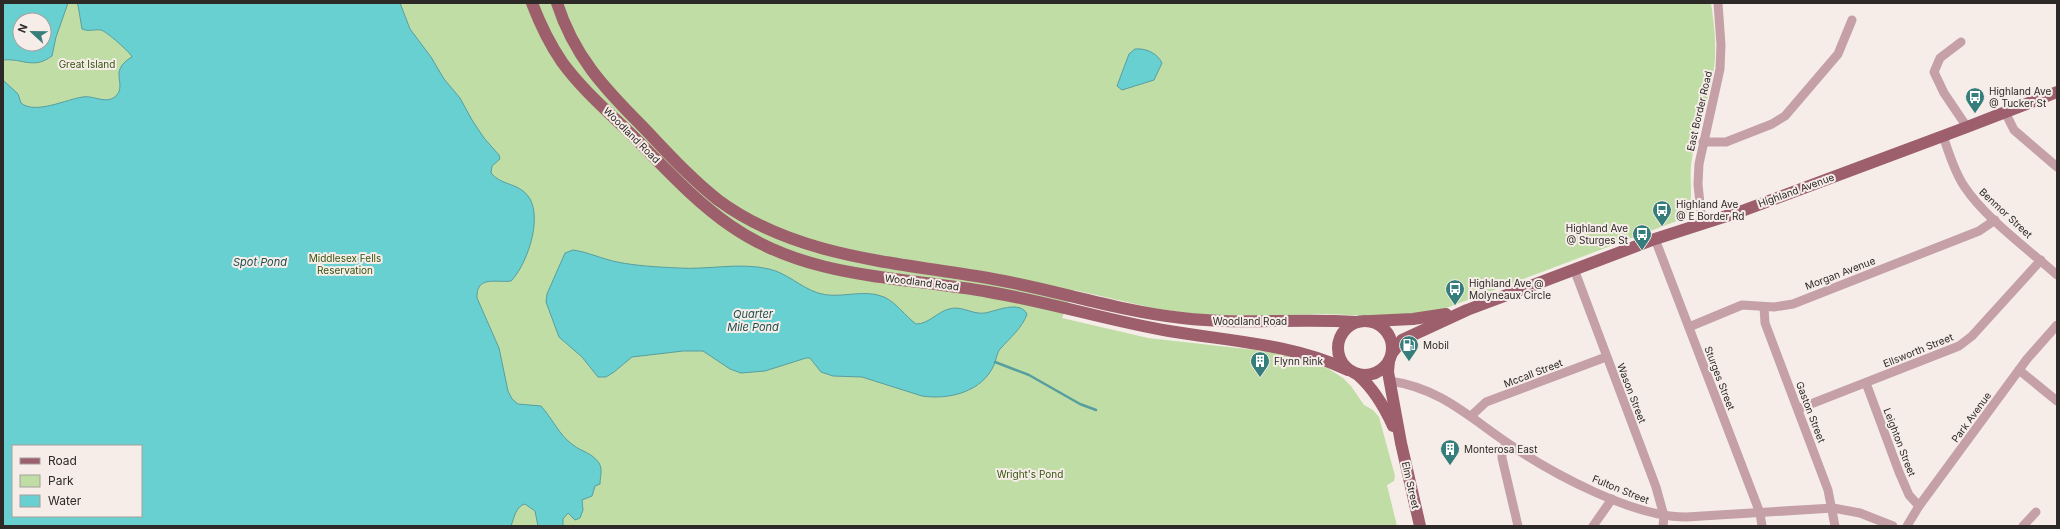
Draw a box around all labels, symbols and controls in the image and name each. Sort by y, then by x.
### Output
north arrow [12,12,52,52]
text: N [15,22,31,35]
park label: Great Island [59,58,115,70]
street label: East Border Road [1684,70,1714,152]
place label: Highland Ave @ Tucker St [1989,85,2051,109]
bus stop icon: Highland Ave @ Tucker St [1964,86,1986,114]
street label: Woodland Road [601,104,663,166]
street label: Highland Avenue [1756,171,1836,209]
street label: Benmor Street [1977,185,2035,241]
place label: Highland Ave @ E Border Rd [1676,198,1744,222]
bus stop icon: Highland Ave @ E Border Rd [1651,199,1673,227]
place label: Highland Ave @ Sturges St [1566,222,1629,246]
bus stop icon: Highland Ave @ Sturges St [1631,223,1653,251]
park label: Middlesex Fells Reservation [309,252,381,276]
street label: Morgan Avenue [1803,254,1877,292]
water label: Spot Pond [233,255,287,269]
street label: Woodland Road [884,272,960,292]
place label: Highland Ave @ Molyneaux Circle [1469,277,1551,301]
bus stop icon: Highland Ave @ Molyneaux Circle [1444,278,1466,306]
water label: Quarter Mile Pond [727,307,779,334]
street label: Woodland Road [1213,315,1287,327]
street label: Ellsworth Street [1881,330,1955,369]
fuel station icon: Mobil [1398,334,1420,362]
place label: Mobil [1423,339,1449,351]
street label: Sturges Street [1702,344,1738,412]
building icon: Flynn Rink [1249,350,1271,378]
place label: Flynn Rink [1274,355,1323,367]
street label: Mccall Street [1502,356,1565,390]
street label: Wason Street [1615,361,1649,425]
street label: Gaston Street [1794,380,1828,445]
street label: Park Avenue [1949,389,1993,445]
street label: Leighton Street [1881,406,1919,478]
building icon: Monterosa East [1439,438,1461,466]
place label: Monterosa East [1464,443,1538,455]
legend [12,445,142,517]
text: Road [48,453,77,468]
street label: Elm Street [1400,460,1422,511]
park label: Wright's Pond [997,468,1063,480]
street label: Fulton Street [1591,472,1652,506]
text: Park [48,473,74,488]
text: Water [48,493,82,508]

